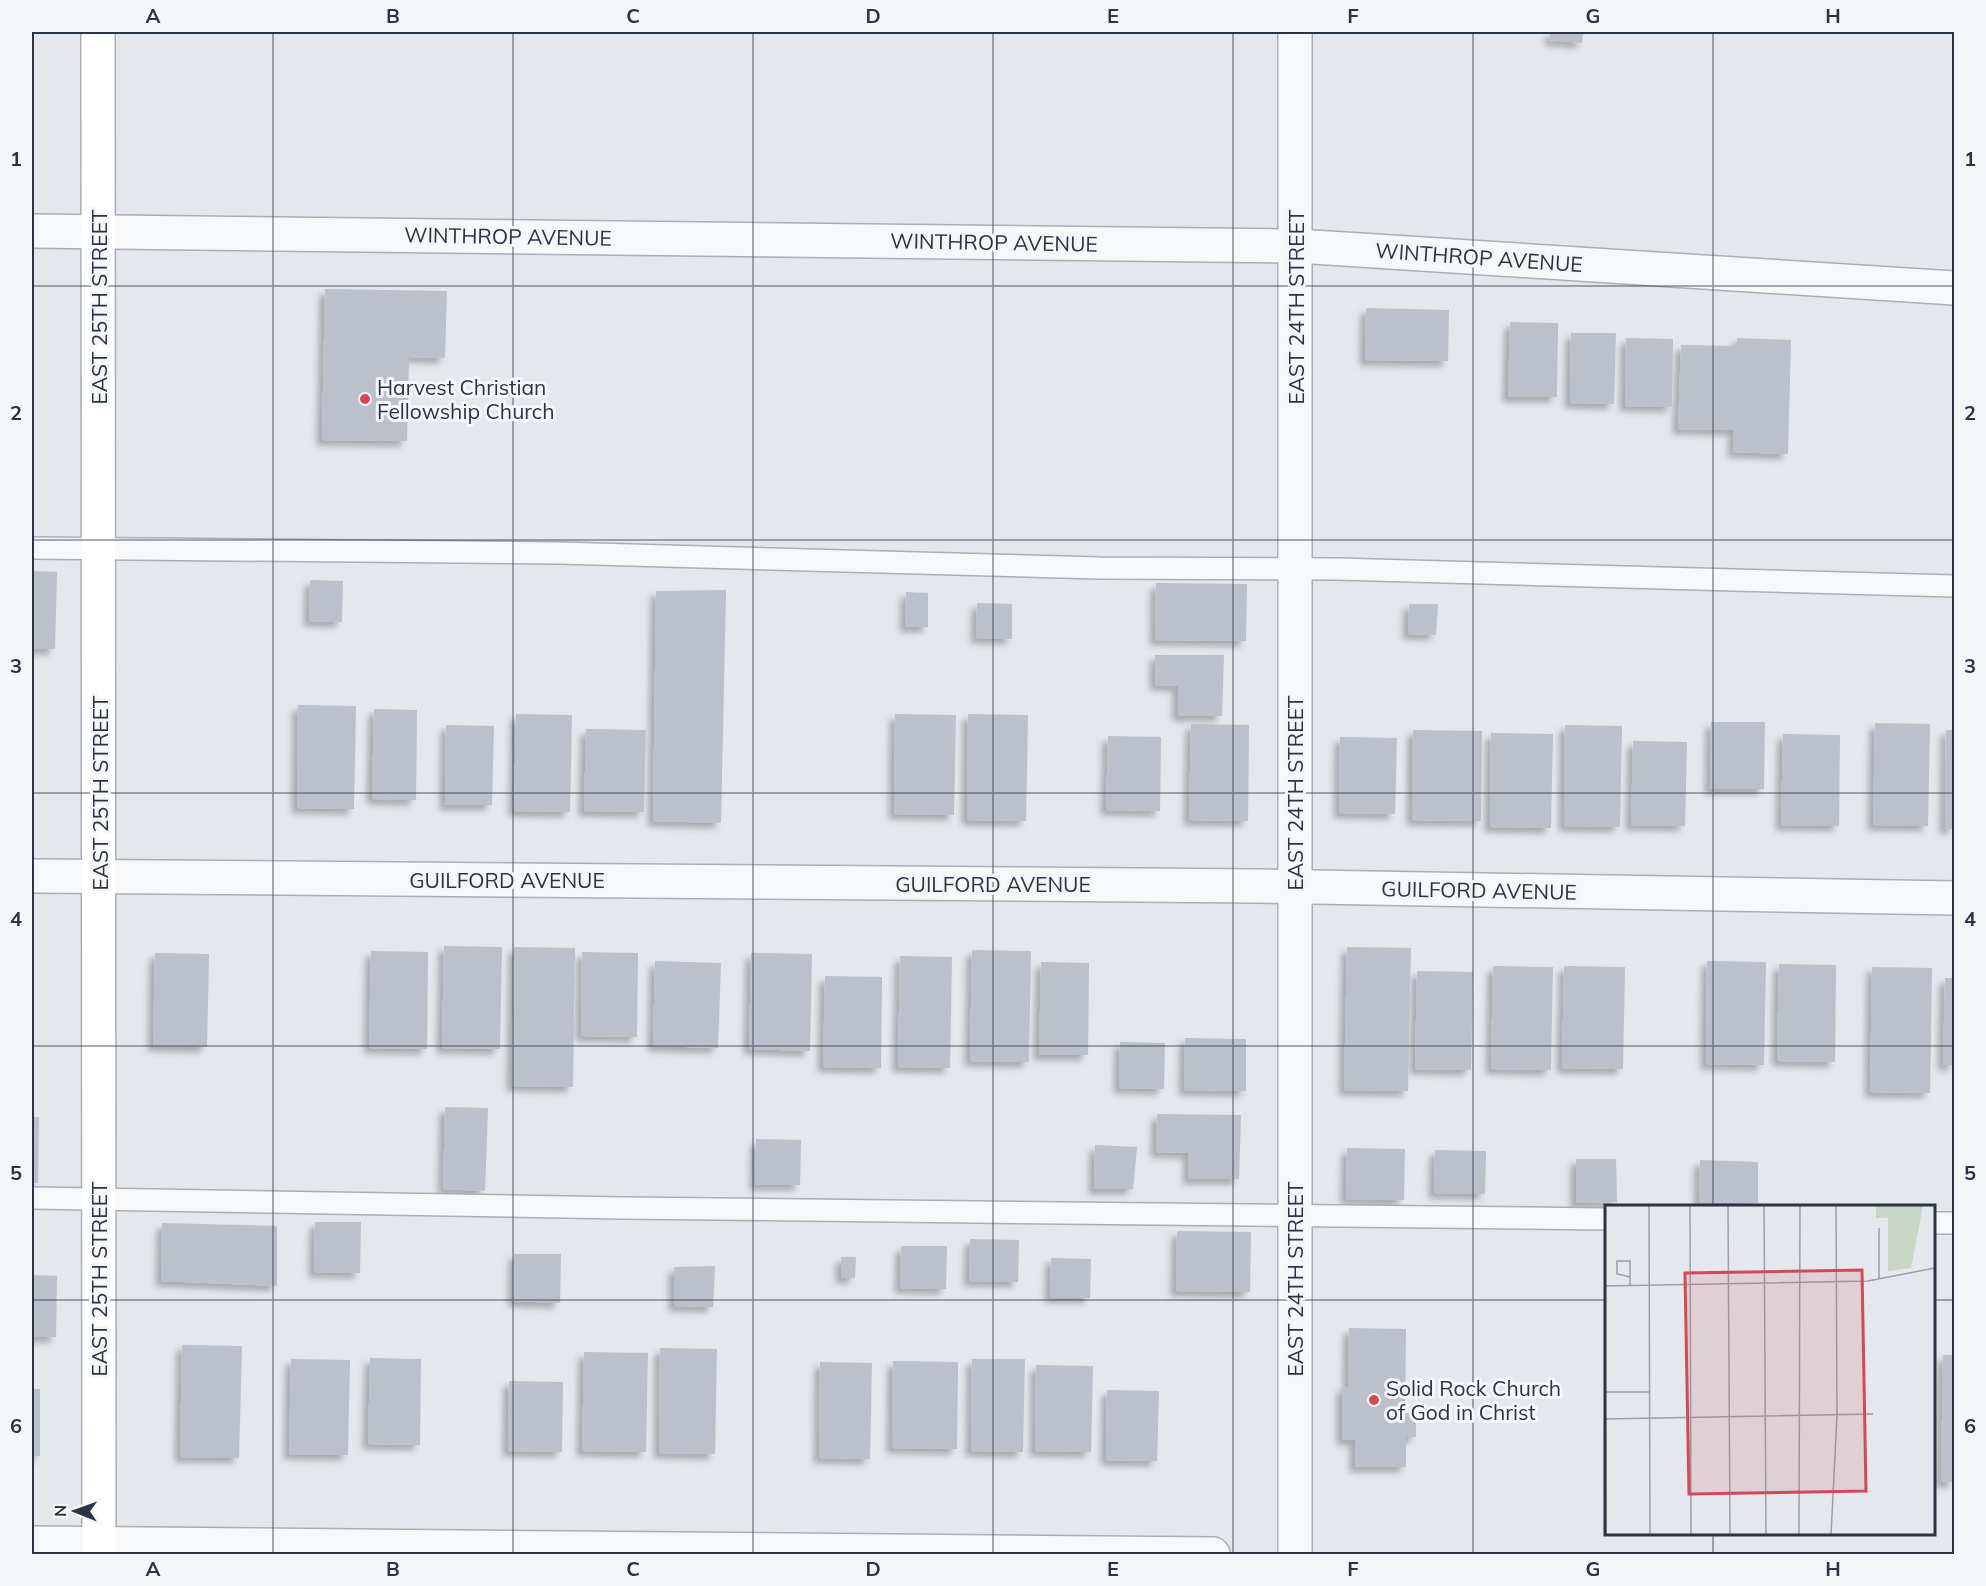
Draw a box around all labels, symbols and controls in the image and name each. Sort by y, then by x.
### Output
text: A [146,3,161,28]
text: B [386,3,400,28]
text: C [626,3,640,28]
text: D [865,3,881,28]
text: E [1107,3,1119,28]
text: F [1347,3,1359,28]
text: G [1586,3,1600,28]
text: H [1825,3,1841,28]
text: 1 [10,146,22,171]
text: 1 [1964,146,1976,171]
street label: EAST 25TH STREET [86,209,112,404]
street label: EAST 24TH STREET [1283,209,1309,404]
street label: WINTHROP AVENUE [404,221,612,251]
street label: WINTHROP AVENUE [890,227,1098,257]
street label: WINTHROP AVENUE [1374,237,1584,277]
place label: Harvest Christian Fellowship Church [377,374,554,424]
marker: Harvest Christian Fellowship Church [358,392,372,406]
text: 2 [10,400,22,425]
text: 2 [1964,400,1976,425]
text: 3 [10,653,22,678]
text: 3 [1964,653,1976,678]
street label: EAST 25TH STREET [87,695,113,890]
street label: EAST 24TH STREET [1282,695,1308,890]
street label: GUILFORD AVENUE [409,867,605,893]
street label: GUILFORD AVENUE [895,871,1091,897]
street label: GUILFORD AVENUE [1381,875,1577,905]
text: 4 [10,906,22,931]
text: 4 [1964,906,1976,931]
text: 5 [10,1160,22,1185]
text: 5 [1964,1160,1976,1185]
street label: EAST 25TH STREET [86,1181,112,1376]
street label: EAST 24TH STREET [1282,1181,1308,1376]
inset map [1605,1205,1935,1535]
place label: Solid Rock Church of God in Christ [1386,1375,1561,1425]
marker: Solid Rock Church of God in Christ [1367,1393,1381,1407]
text: 6 [10,1413,22,1438]
text: 6 [1964,1413,1976,1438]
north arrow [45,1481,105,1541]
text: N [50,1505,70,1517]
text: A [146,1556,161,1581]
text: B [386,1556,400,1581]
text: C [626,1556,640,1581]
text: D [865,1556,881,1581]
text: E [1107,1556,1119,1581]
text: F [1347,1556,1359,1581]
text: G [1586,1556,1600,1581]
text: H [1825,1556,1841,1581]

